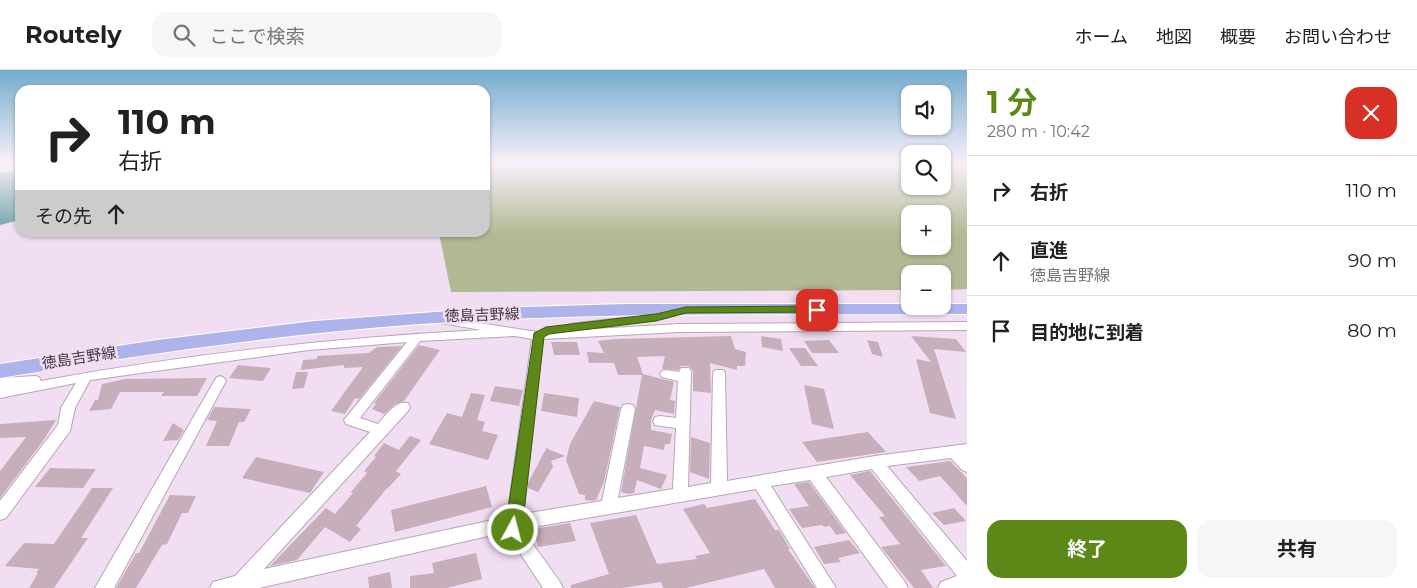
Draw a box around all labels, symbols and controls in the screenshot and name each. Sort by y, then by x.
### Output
search box [152,12,502,57]
text: Routely [25,20,122,49]
icon: search [170,21,198,49]
text: ここで検索 [210,25,305,48]
text: ホーム [1075,26,1128,48]
text: 地図 [1156,26,1192,48]
text: 概要 [1220,26,1256,48]
text: お問い合わせ [1284,26,1392,48]
text: 1 分 [987,84,1037,121]
map controls [901,85,951,315]
button: sound [901,85,951,135]
button: close [1345,87,1397,139]
text: 110 m [118,100,216,143]
icon: right [35,105,100,170]
text: 280 m · 10:42 [987,122,1090,141]
button: search [901,145,951,195]
text: 右折 [118,148,162,175]
icon: right [987,177,1015,205]
text: 110 m [1346,179,1397,202]
text: 右折 [1030,181,1068,204]
icon: ahead [102,200,130,228]
text: その先 [35,205,92,228]
button: + [901,205,951,255]
text: 直進 [1030,239,1068,262]
icon: ahead [987,247,1015,275]
text: 90 m [1348,249,1397,272]
button: − [901,265,951,315]
text: 徳島吉野線 [1030,266,1110,285]
pin [796,289,838,331]
icon: arrive [803,296,831,324]
street label: 徳島吉野線 [444,304,520,325]
icon: arrive [987,317,1015,345]
text: 80 m [1347,319,1397,342]
text: 目的地に到着 [1030,321,1144,344]
street label: 徳島吉野線 [40,342,117,373]
position arrow [486,503,538,555]
button: 終了 [987,520,1187,578]
button: 共有 [1197,520,1397,578]

